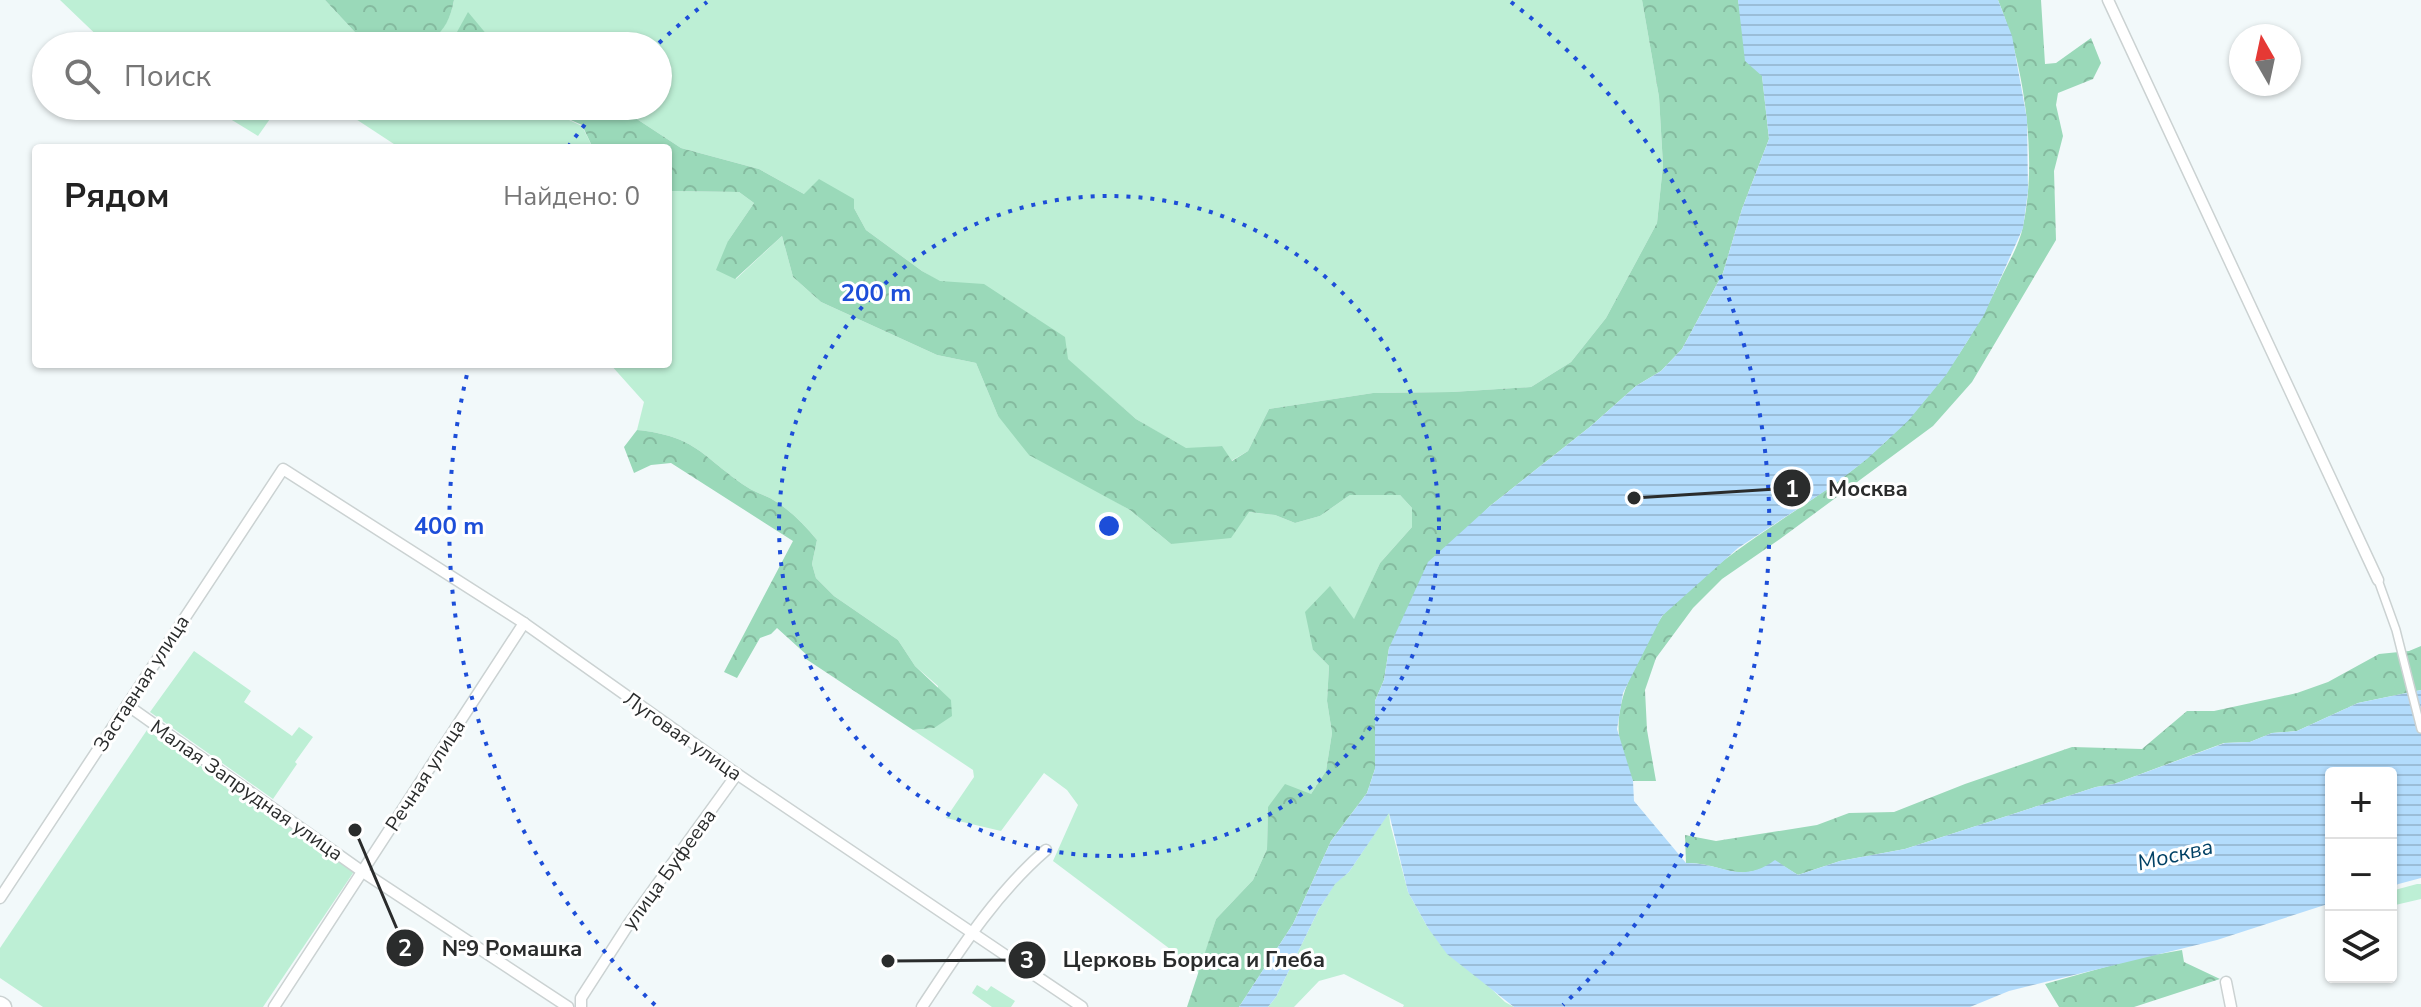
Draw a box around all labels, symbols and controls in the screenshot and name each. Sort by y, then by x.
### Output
north arrow [2229,24,2301,96]
search box [32,32,672,120]
icon: search [60,54,104,98]
text: Поиск [124,56,211,97]
text: Рядом [64,173,170,219]
text: Найдено: 0 [503,179,640,214]
text: 200 m [841,277,911,309]
callout: Москва [1772,465,1924,511]
text: 1 [1785,473,1799,505]
text: Москва [1828,474,1908,504]
text: 400 m [414,510,484,542]
centre of rings [1095,512,1123,540]
street label: Заставная улица [87,610,196,757]
street label: Луговая улица [618,686,747,787]
street label: Малая Запрудная улица [145,714,348,867]
street label: Речная улица [379,714,472,836]
map controls [2325,767,2397,983]
button: + [2325,767,2397,839]
street label: улица Буфеева [616,803,723,935]
water label: Москва [2134,832,2216,878]
button: − [2325,839,2397,911]
button: layers [2325,911,2397,983]
callout: №9 Ромашка [385,925,598,971]
text: 2 [398,932,412,964]
text: №9 Ромашка [442,934,582,964]
callout: Церковь Бориса и Глеба [1007,937,1341,983]
text: 3 [1020,944,1034,976]
text: Церковь Бориса и Глеба [1063,945,1325,975]

